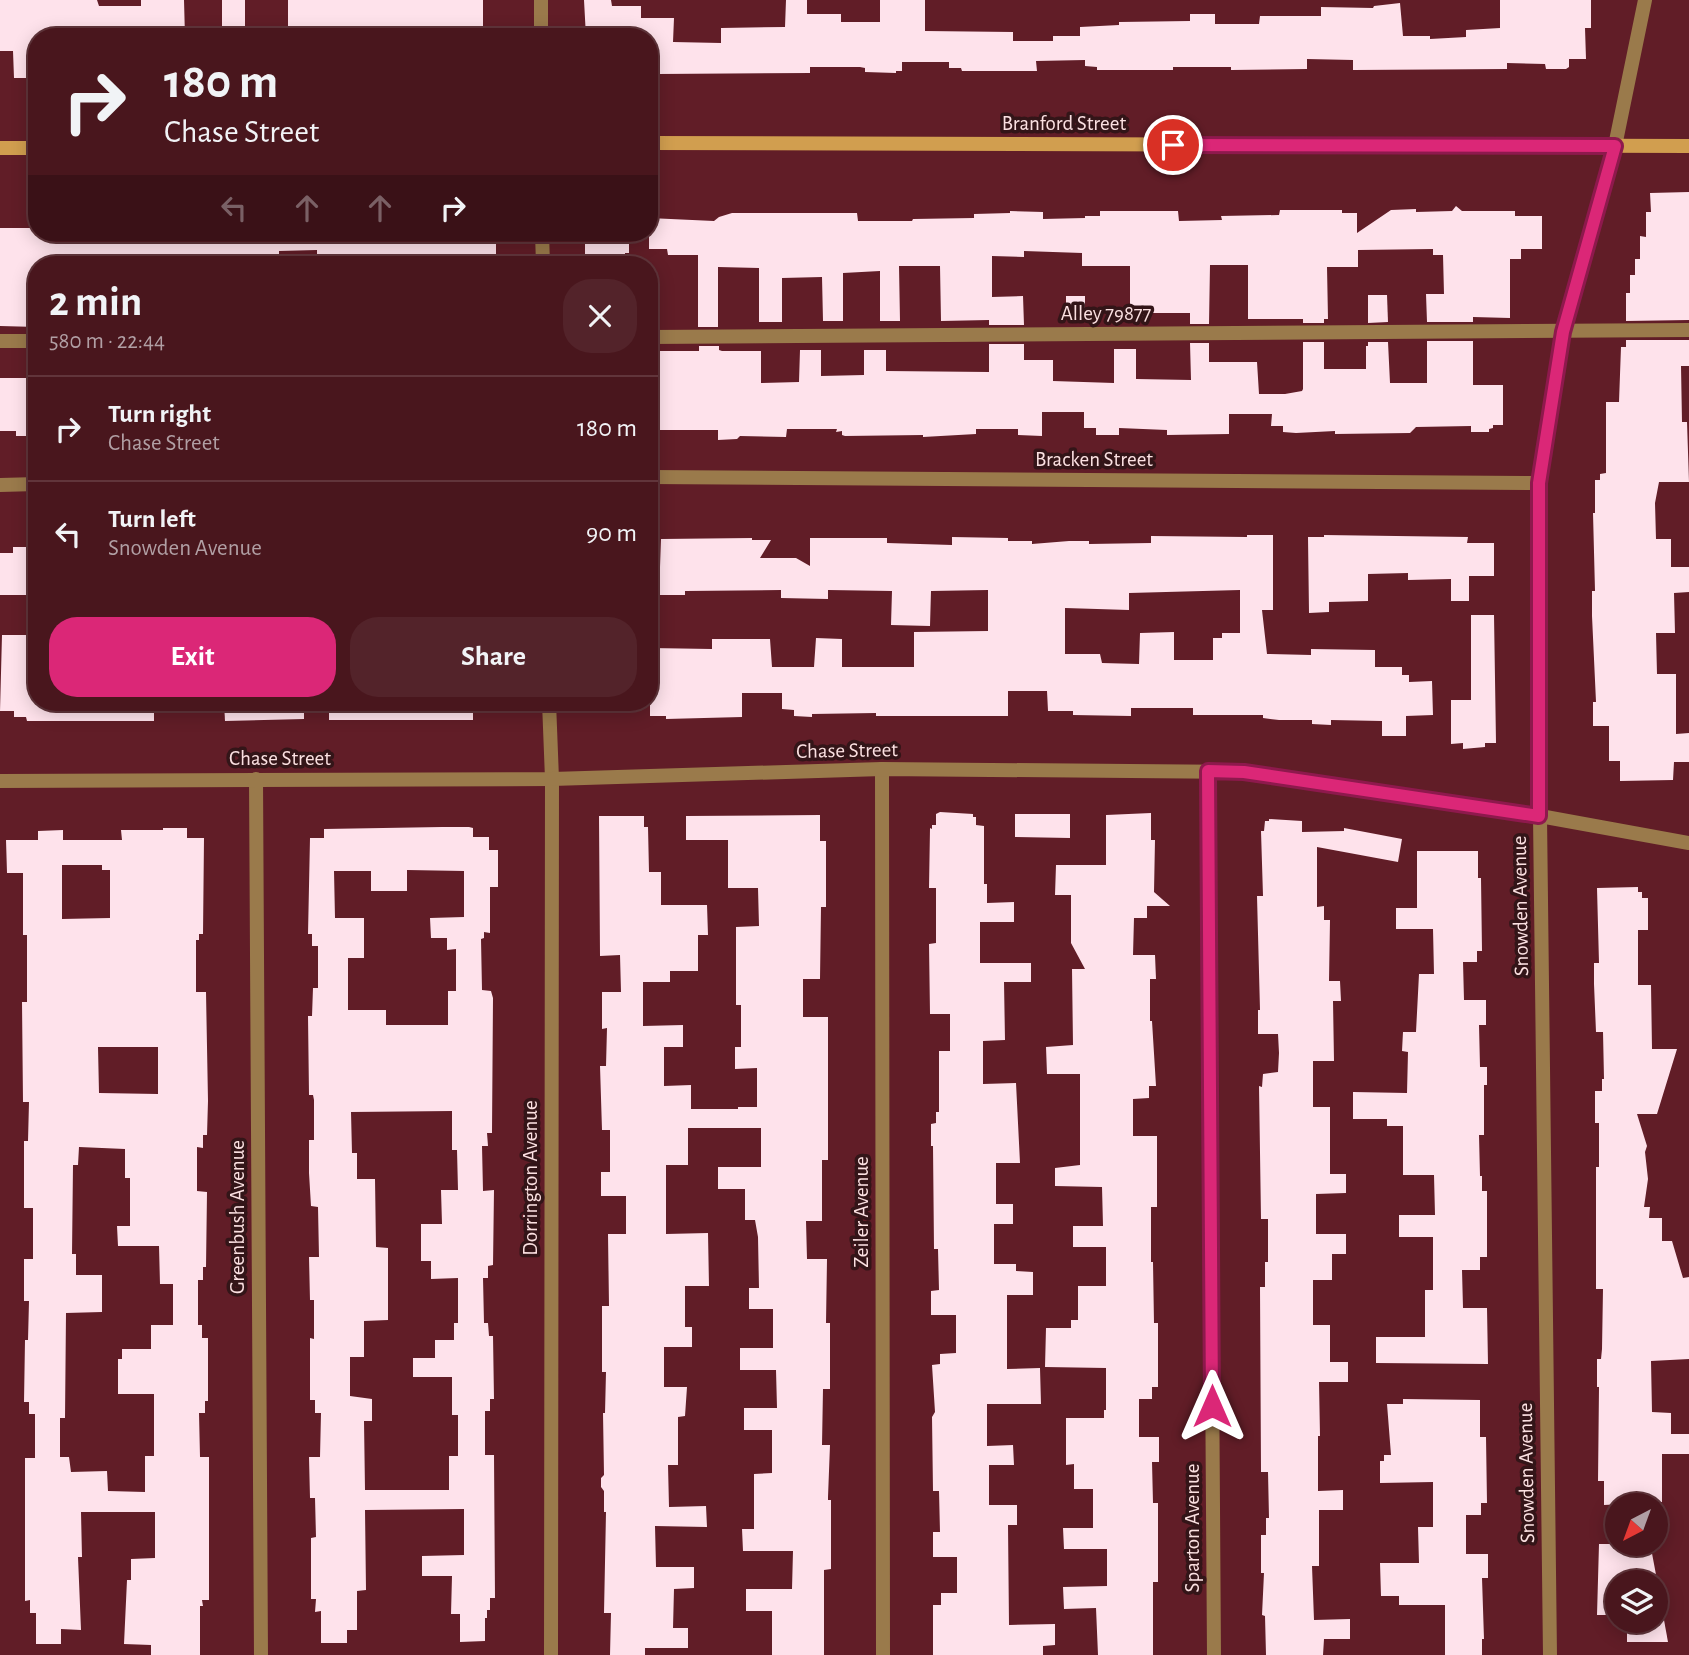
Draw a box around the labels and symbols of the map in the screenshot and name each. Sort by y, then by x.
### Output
street label: Branford Street [1002,113,1126,134]
pin [1143,115,1203,175]
street label: Alley 79877 [1061,303,1152,324]
street label: Bracken Street [1035,449,1153,470]
street label: Chase Street [796,739,898,762]
street label: Chase Street [229,748,331,769]
street label: Snowden Avenue [1509,836,1532,976]
street label: Dorrington Avenue [520,1100,541,1256]
street label: Greenbush Avenue [227,1140,248,1294]
street label: Zeiler Avenue [851,1156,872,1268]
position arrow [1175,1369,1249,1443]
street label: Snowden Avenue [1515,1403,1538,1543]
street label: Sparton Avenue [1182,1464,1203,1592]
north arrow [1605,1493,1668,1556]

